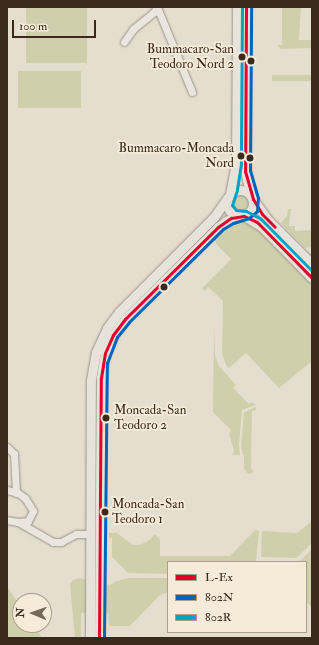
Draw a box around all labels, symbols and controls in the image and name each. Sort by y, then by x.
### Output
scale bar [14,12,98,38]
text: 100 m [19,19,47,34]
place label: Bummacaro-San Teodoro Nord 2 [147,42,234,73]
marker: Bummacaro-San Teodoro Nord 2 [237,52,247,62]
unlabelled marker [246,56,256,66]
place label: Bummacaro-Moncada Nord [119,141,234,172]
marker: Bummacaro-Moncada Nord [236,151,246,161]
unlabelled marker [245,153,255,163]
unlabelled marker [159,282,169,292]
place label: Moncada-San Teodoro 2 [114,403,186,434]
marker: Moncada-San Teodoro 2 [101,413,111,423]
place label: Moncada-San Teodoro 1 [112,497,184,528]
marker: Moncada-San Teodoro 1 [100,507,110,517]
legend [167,561,307,633]
text: L-Ex [205,570,233,585]
text: 802N [205,590,234,605]
north arrow [12,593,52,633]
text: N [14,607,27,618]
text: 802R [205,610,231,625]

